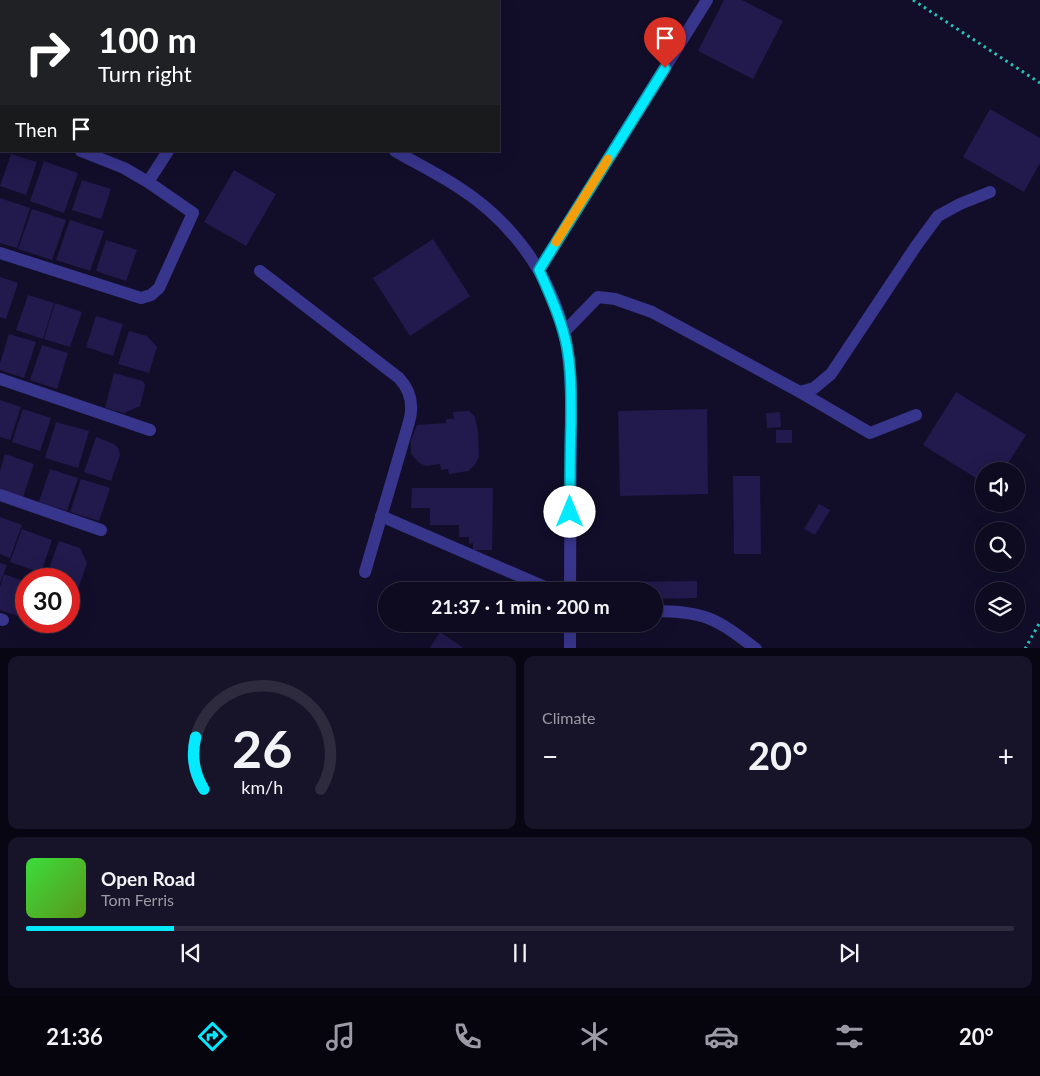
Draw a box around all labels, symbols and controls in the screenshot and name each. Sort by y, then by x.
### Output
pin [644,17,686,68]
text: 100 m [98,18,197,60]
icon: right [15,20,80,85]
icon: arrive [651,24,679,52]
text: Turn right [98,60,192,87]
icon: arrive [67,115,95,143]
text: Then [15,118,57,141]
map controls [975,462,1025,632]
button: sound [975,462,1025,512]
position arrow [543,485,595,537]
button: search [975,522,1025,572]
speed limit sign: 30 [15,568,80,633]
button: layers [975,582,1025,632]
text: 21:37 · 1 min · 200 m [431,595,610,618]
text: Climate [542,708,595,727]
text: 26 [232,717,292,779]
text: 20° [748,732,808,778]
text: − [542,739,558,773]
text: + [998,739,1014,773]
text: km/h [241,776,283,798]
text: Open Road [101,867,195,890]
text: Tom Ferris [101,890,174,909]
icon: previous [177,939,205,967]
icon: pause [506,939,534,967]
icon: next [835,939,863,967]
icon: directions [195,1019,230,1054]
icon: music [323,1019,358,1054]
icon: phone [450,1019,485,1054]
icon: climate [577,1019,612,1054]
icon: car [704,1019,739,1054]
icon: filters [832,1019,867,1054]
text: 21:36 [46,1023,103,1050]
text: 20° [959,1023,994,1050]

